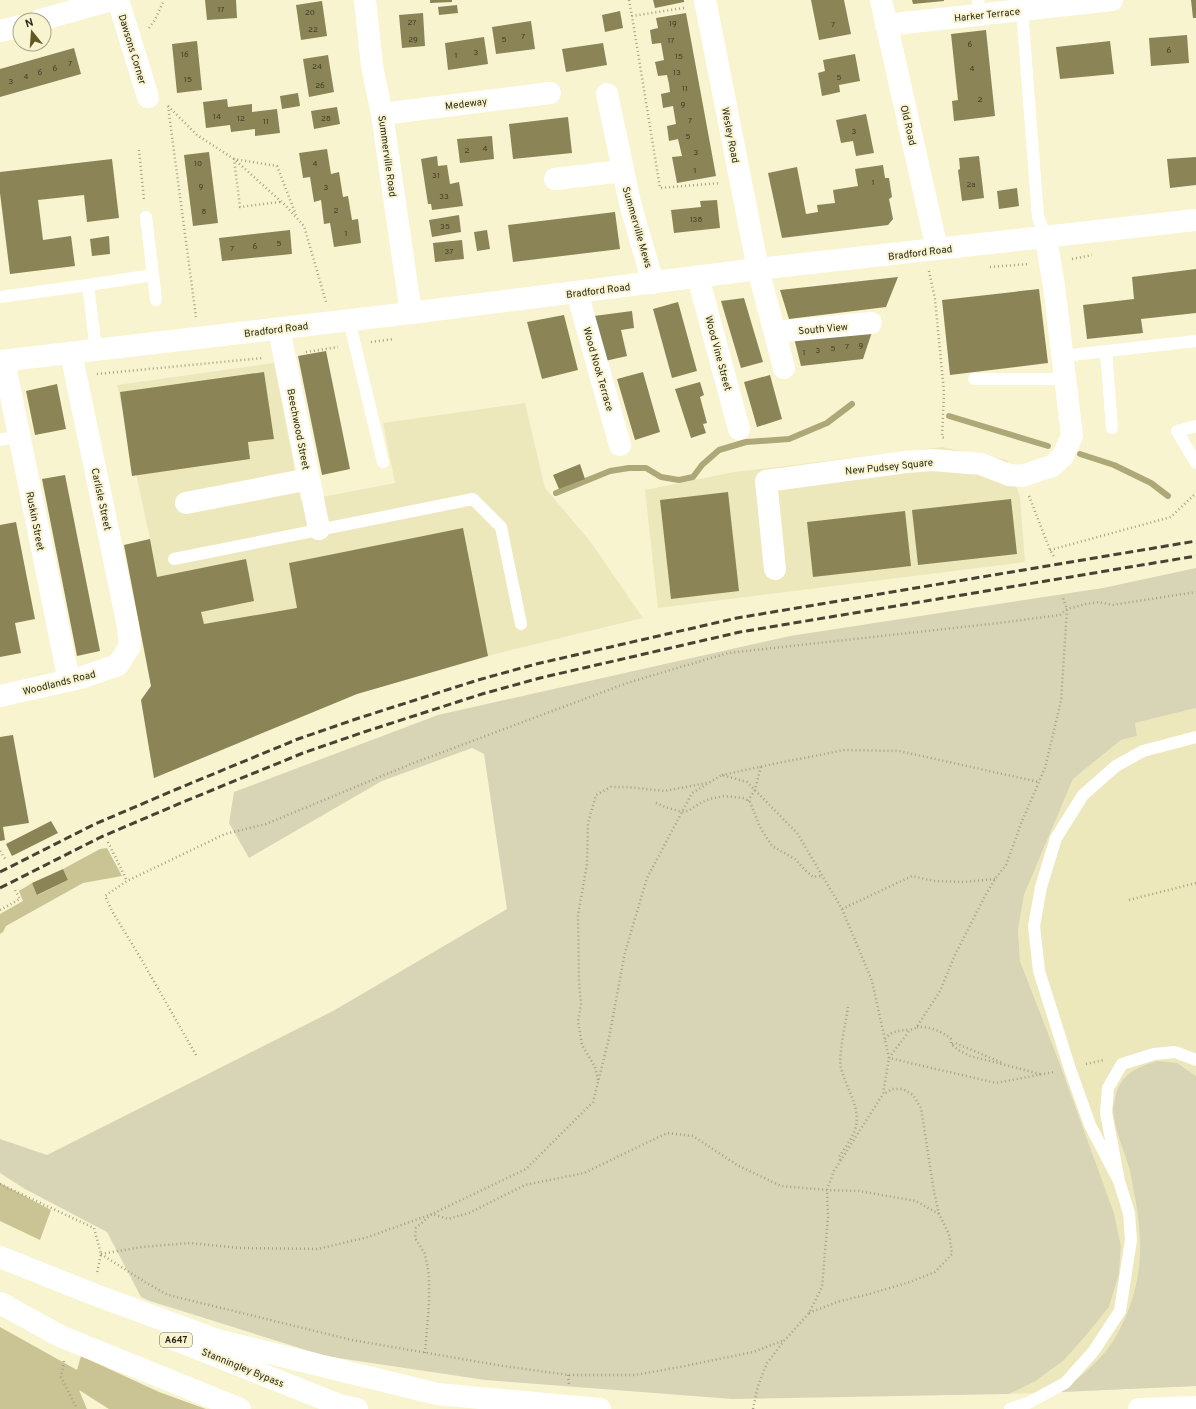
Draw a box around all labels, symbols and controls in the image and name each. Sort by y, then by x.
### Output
house number: 17 [217,5,225,15]
street label: Harker Terrace [954,6,1021,25]
house number: 20 [305,8,315,18]
north arrow [12,12,52,52]
street label: Dawsons Corner [115,13,148,86]
text: N [24,16,35,31]
house number: 27 [408,18,417,28]
house number: 19 [669,19,677,29]
house number: 7 [831,20,835,30]
house number: 22 [308,25,318,35]
house number: 7 [521,32,525,42]
house number: 29 [408,35,418,45]
house number: 5 [502,35,507,45]
house number: 17 [667,36,675,46]
house number: 6 [968,40,973,50]
house number: 6 [1167,46,1172,56]
house number: 3 [474,48,479,58]
house number: 16 [181,50,189,60]
house number: 1 [455,51,457,61]
house number: 15 [675,52,683,62]
house number: 7 [68,59,72,69]
house number: 24 [312,62,322,72]
house number: 6 [53,64,58,74]
house number: 4 [970,64,975,74]
house number: 6 [38,68,43,78]
house number: 13 [673,68,681,78]
house number: 4 [24,72,29,82]
house number: 5 [837,73,842,83]
house number: 15 [184,75,192,85]
house number: 3 [9,77,14,87]
house number: 26 [315,81,325,91]
house number: 11 [682,84,688,94]
street label: Medeway [444,95,488,114]
house number: 2 [978,95,983,105]
house number: 9 [681,100,686,110]
street label: Old Road [897,104,918,147]
street label: Wesley Road [718,106,741,164]
house number: 14 [213,112,221,122]
house number: 12 [237,114,245,124]
house number: 28 [321,114,331,124]
street label: Summerville Road [374,115,399,198]
house number: 7 [688,116,692,126]
house number: 11 [263,117,269,127]
house number: 3 [852,127,857,137]
house number: 5 [686,132,691,142]
house number: 4 [483,144,488,154]
house number: 2 [465,146,470,156]
house number: 3 [694,148,699,158]
house number: 10 [194,159,202,169]
house number: 4 [313,159,318,169]
house number: 1 [694,166,696,176]
house number: 31 [432,171,440,181]
house number: 1 [872,178,874,188]
house number: 2a [966,180,976,190]
house number: 9 [199,182,204,192]
house number: 3 [324,183,329,193]
street label: Summerville Mews [619,185,654,270]
house number: 33 [439,192,449,202]
house number: 2 [334,206,339,216]
house number: 8 [202,207,207,217]
house number: 138 [690,215,702,225]
house number: 35 [440,222,450,232]
house number: 1 [345,229,347,239]
house number: 5 [277,239,282,249]
house number: 6 [253,242,258,252]
street label: Bradford Road [887,243,953,264]
house number: 7 [230,244,234,254]
house number: 37 [445,247,453,257]
street label: Bradford Road [565,281,631,302]
street label: Wood Vine Street [701,314,734,393]
street label: Bradford Road [243,320,309,341]
street label: South View [798,321,848,338]
street label: Wood Nook Terrace [579,326,616,413]
house number: 9 [859,341,864,351]
house number: 7 [845,342,849,352]
house number: 5 [831,344,836,354]
house number: 3 [816,346,821,356]
house number: 1 [803,348,805,358]
street label: Beechwood Street [283,388,312,471]
street label: New Pudsey Square [845,456,934,479]
street label: Carlisle Street [88,467,114,532]
street label: Ruskin Street [22,491,47,552]
street label: Woodlands Road [21,668,97,699]
road number: A647 [160,1333,192,1347]
street label: Stanningley Bypass [199,1346,286,1391]

